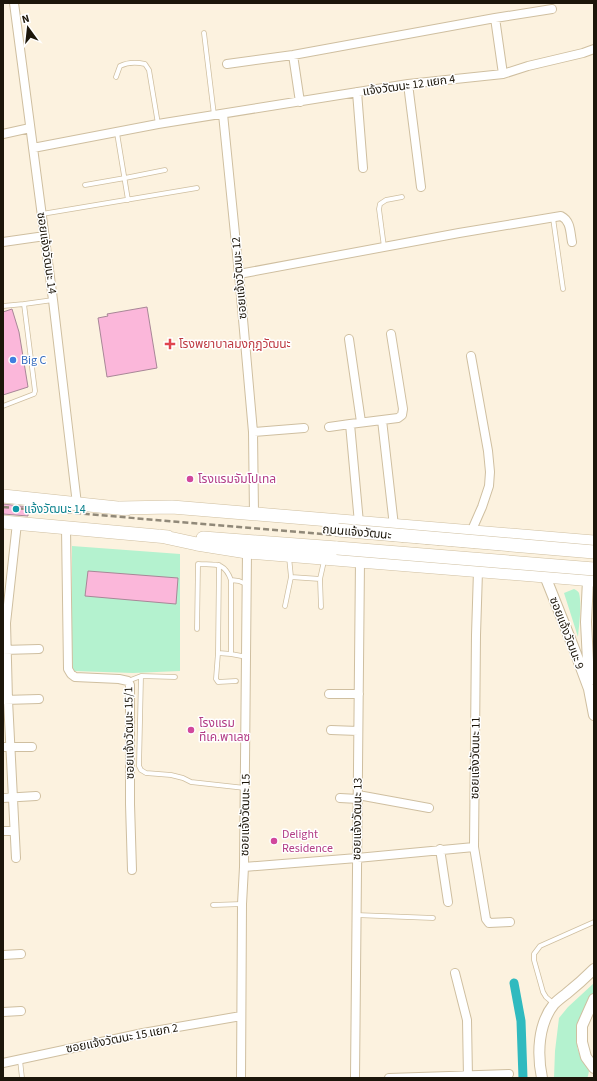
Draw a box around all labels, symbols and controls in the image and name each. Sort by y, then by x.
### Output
north arrow [8,8,48,48]
text: N [20,11,31,27]
street label: แจ้งวัฒนะ 12 แยก 4 [362,71,456,100]
street label: ซอยแจ้งวัฒนะ 14 [32,211,61,295]
street label: ซอยแจ้งวัฒนะ 12 [227,236,252,320]
place label: โรงพยาบาลมงกุฎวัฒนะ [179,336,291,353]
marker: โรงพยาบาลมงกุฎวัฒนะ [164,338,176,350]
place label: Big C [21,352,46,369]
marker: Big C [8,355,18,365]
place label: โรงแรมจัมโปเทล [198,471,276,488]
marker: โรงแรมจัมโปเทล [185,474,195,484]
place label: แจ้งวัฒนะ 14 [24,501,86,518]
marker: แจ้งวัฒนะ 14 [11,504,21,514]
street label: ถนนแจ้งวัฒนะ [322,521,392,544]
street label: ซอยแจ้งวัฒนะ 9 [545,594,588,672]
street label: ซอยแจ้งวัฒนะ 15/1 [120,687,139,779]
place label: โรงแรม ทีเค.พาเลซ [199,715,250,746]
street label: ซอยแจ้งวัฒนะ 11 [466,717,485,799]
marker: โรงแรม ทีเค.พาเลซ [186,725,196,735]
street label: ซอยแจ้งวัฒนะ 15 [236,774,255,856]
street label: ซอยแจ้งวัฒนะ 13 [348,778,367,860]
place label: Delight Residence [282,826,333,857]
marker: Delight Residence [269,836,279,846]
street label: ซอยแจ้งวัฒนะ 15 แยก 2 [65,1019,180,1058]

